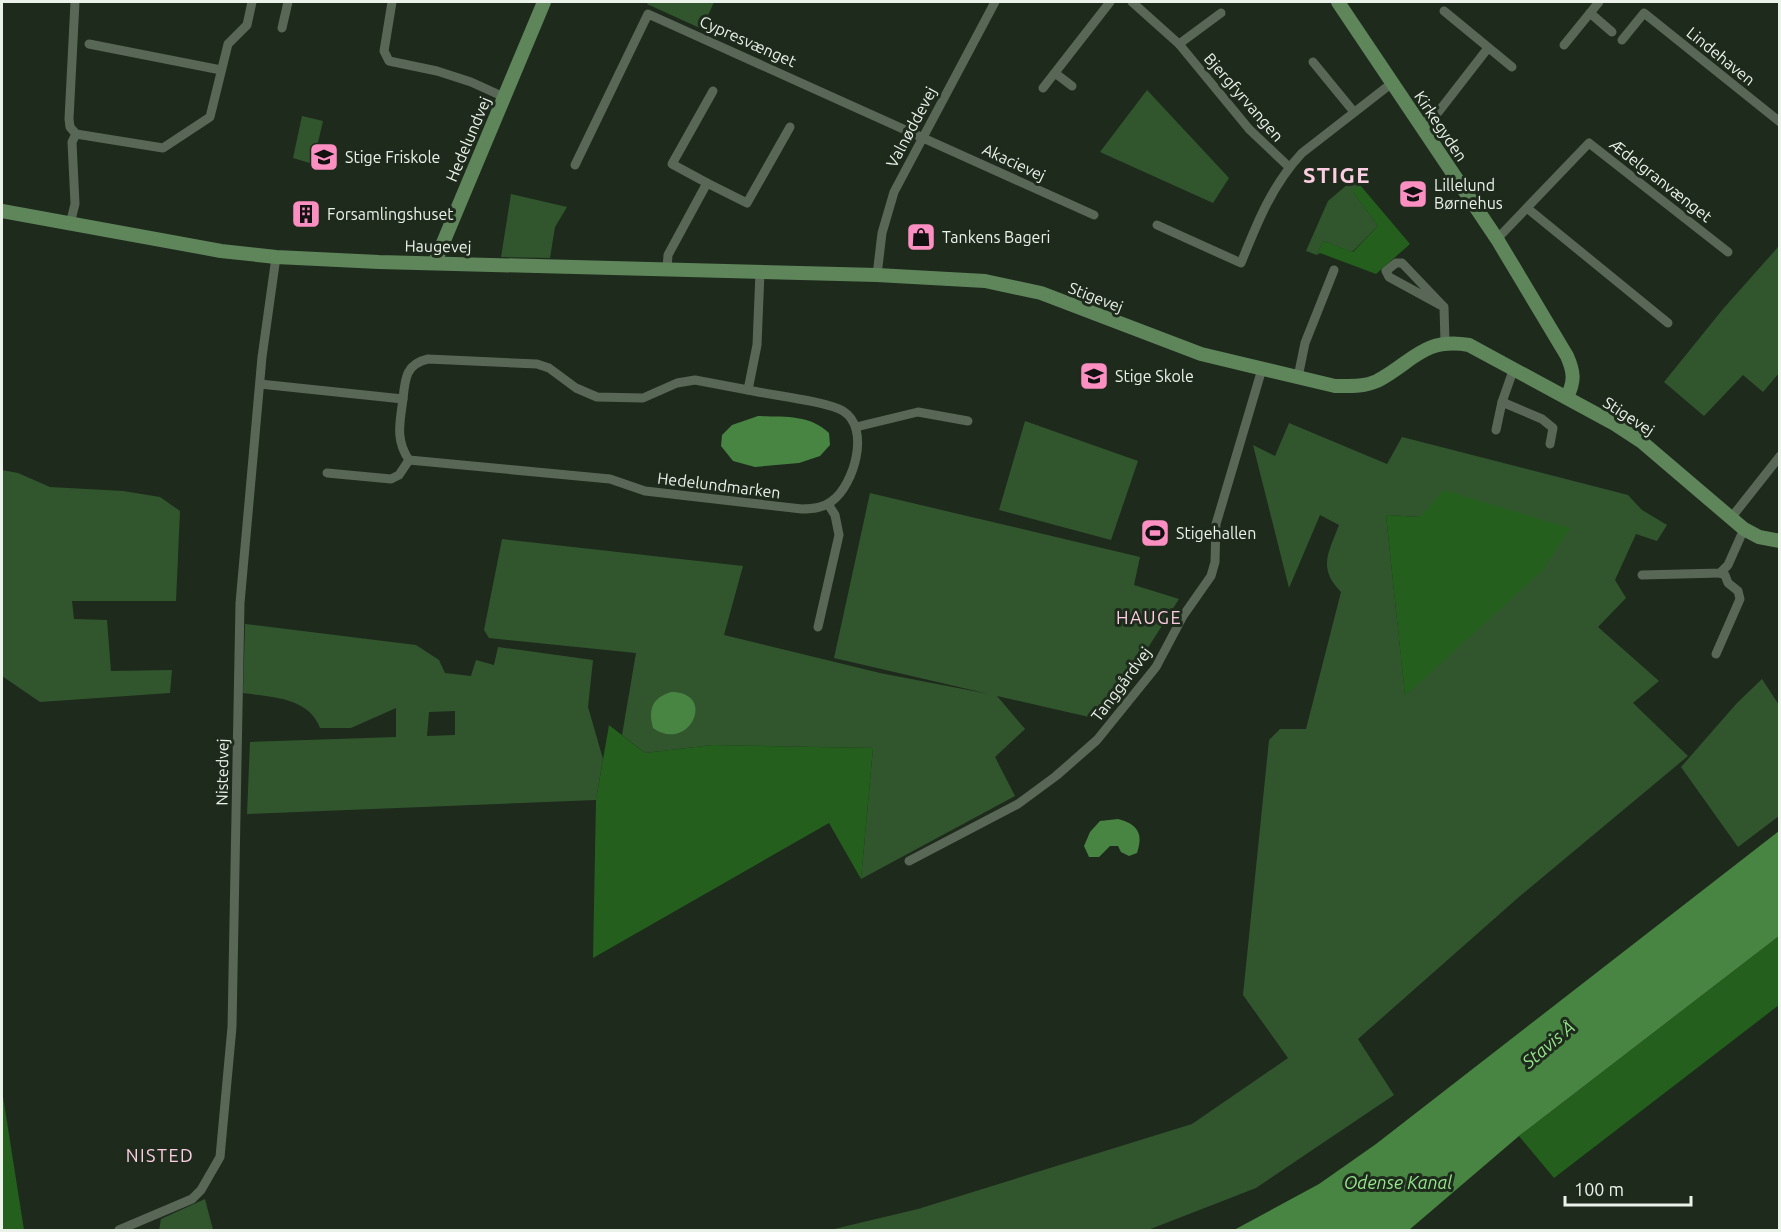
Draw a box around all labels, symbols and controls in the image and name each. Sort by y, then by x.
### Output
street label: Cypresvænget [697,12,800,71]
street label: Lindehaven [1683,23,1759,89]
street label: Bjergfyrvangen [1201,49,1287,145]
street label: Valnøddevej [882,84,940,170]
street label: Kirkegyden [1411,87,1471,165]
street label: Hedelundvej [442,94,494,184]
street label: Ædelgranvænget [1606,135,1716,226]
street label: Akacievej [980,140,1048,184]
school or university icon: Stige Friskole [308,141,340,173]
place label: Stige Friskole [345,148,440,166]
district label: STIGE [1303,162,1371,187]
place label: Lillelund Børnehus [1434,176,1503,212]
school or university icon: Lillelund Børnehus [1397,178,1429,210]
building icon: Forsamlingshuset [290,198,322,230]
place label: Forsamlingshuset [327,205,454,223]
shop icon: Tankens Bageri [905,221,937,253]
place label: Tankens Bageri [942,228,1050,246]
street label: Haugevej [404,236,472,256]
street label: Stigevej [1066,278,1126,316]
school or university icon: Stige Skole [1078,360,1110,392]
place label: Stige Skole [1115,367,1194,385]
street label: Stigevej [1600,393,1658,439]
street label: Hedelundmarken [656,469,782,501]
sports icon: Stigehallen [1139,517,1171,549]
place label: Stigehallen [1176,524,1256,542]
district label: HAUGE [1116,607,1182,627]
street label: Tanggårdvej [1087,643,1155,725]
street label: Nistedvej [212,738,232,806]
water label: Stavis Å [1517,1016,1578,1072]
district label: NISTED [126,1145,194,1165]
scale bar [1565,1169,1691,1207]
water label: Odense Kanal [1344,1172,1452,1192]
text: 100 m [1574,1179,1624,1199]

